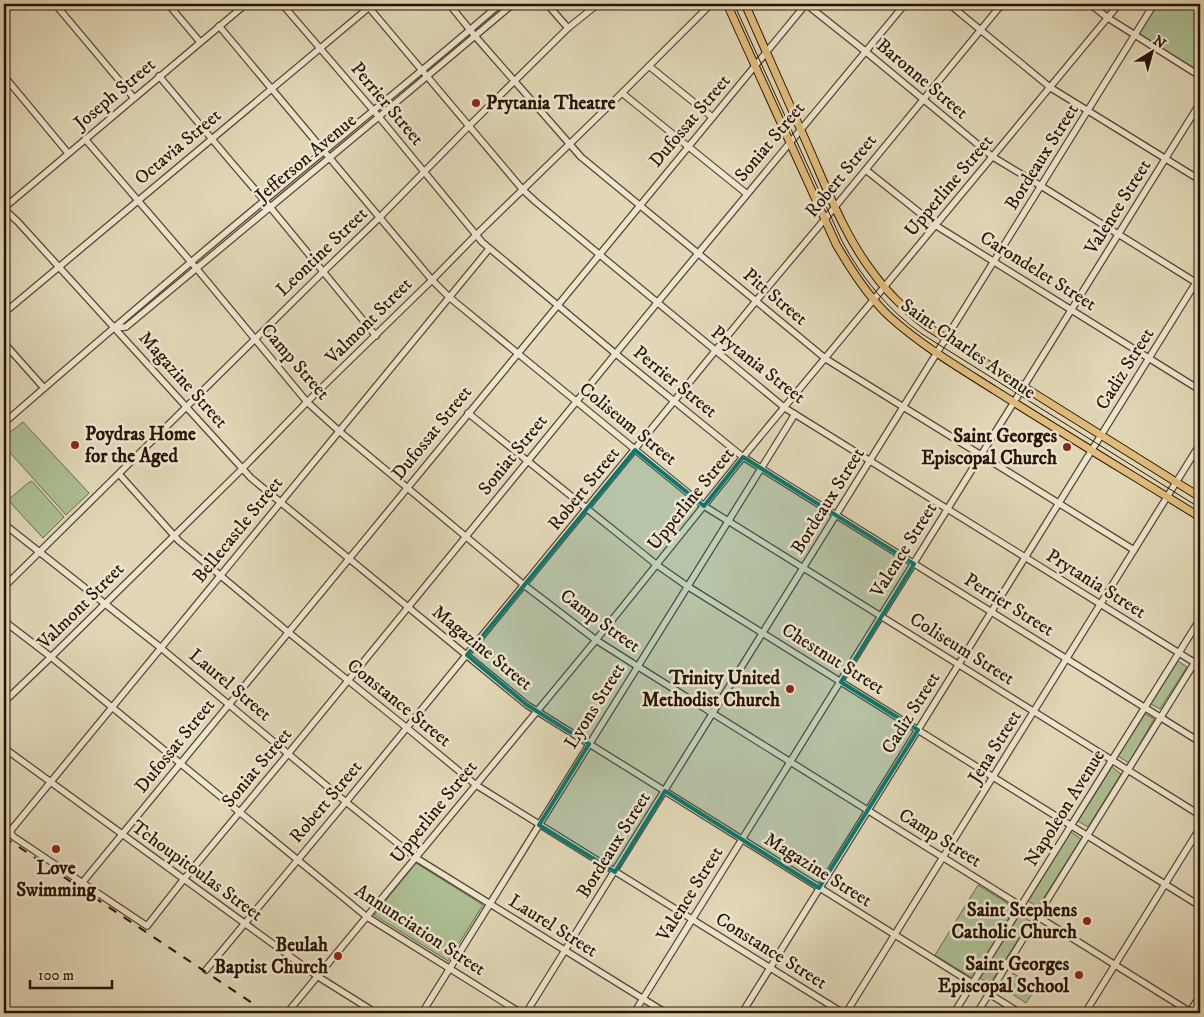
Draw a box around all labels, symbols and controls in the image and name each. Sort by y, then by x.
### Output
north arrow [1126,28,1176,78]
text: N [1149,32,1170,53]
street label: Baronne Street [871,34,973,124]
street label: Joseph Street [68,53,160,136]
street label: Perrier Street [346,58,428,150]
street label: Dufossat Street [644,70,736,172]
place label: Prytania Theatre [486,92,616,115]
marker: Prytania Theatre [470,97,482,109]
street label: Soniat Street [730,97,810,187]
street label: Bordeaux Street [1000,100,1084,214]
street label: Octavia Street [130,104,226,190]
street label: Jefferson Avenue [249,109,361,208]
street label: Robert Street [800,130,882,222]
street label: Upperline Street [900,131,998,241]
street label: Valence Street [1079,155,1156,259]
street label: Leontine Street [271,203,373,301]
street label: Carondelet Street [976,226,1100,316]
street label: Pitt Street [738,263,812,331]
street label: Valmont Street [320,273,417,370]
street label: Saint Charles Avenue [896,294,1040,404]
street label: Camp Street [256,319,334,405]
street label: Prytania Street [706,321,810,409]
street label: Cadiz Street [1091,324,1159,414]
street label: Magazine Street [133,327,233,433]
street label: Perrier Street [628,341,722,423]
street label: Coliseum Street [574,378,682,470]
street label: Dufossat Street [387,381,477,485]
street label: Soniat Street [473,410,553,500]
place label: Poydras Home for the Aged [84,423,196,468]
place label: Saint Georges Episcopal Church [921,425,1058,470]
marker: Poydras Home for the Aged [69,439,81,451]
marker: Saint Georges Episcopal Church [1061,441,1073,453]
street label: Robert Street [543,443,625,535]
street label: Upperline Street [643,443,739,555]
street label: Bordeaux Street [786,444,870,558]
street label: Bellecastle Street [188,472,288,588]
street label: Valence Street [865,498,942,602]
street label: Prytania Street [1042,544,1150,624]
street label: Valmont Street [32,558,129,655]
street label: Perrier Street [960,568,1058,642]
street label: Camp Street [555,584,645,658]
street label: Magazine Street [427,600,537,696]
street label: Coliseum Street [905,608,1019,690]
street label: Chestnut Street [777,618,889,700]
street label: Laurel Street [184,644,276,726]
street label: Constance Street [342,654,456,752]
street label: Lyons Street [560,659,630,753]
place label: Trinity United Methodist Church [642,667,781,712]
street label: Cadiz Street [877,668,945,758]
marker: Trinity United Methodist Church [784,683,796,695]
street label: Dufossat Street [130,694,220,798]
street label: Jena Street [962,706,1027,790]
street label: Soniat Street [217,723,297,813]
street label: Napoleon Avenue [1020,745,1110,871]
street label: Robert Street [285,756,367,848]
street label: Upperline Street [386,756,482,868]
street label: Bordeaux Street [572,788,656,902]
street label: Camp Street [894,803,986,873]
street label: Tchoupitoulas Street [127,816,267,926]
street label: Magazine Street [760,828,876,912]
street label: Valence Street [651,842,728,946]
marker: Love Swimming [50,843,62,855]
place label: Love Swimming [16,857,96,902]
street label: Annunciation Street [350,879,490,981]
street label: Laurel Street [504,890,602,962]
place label: Saint Stephens Catholic Church [951,899,1078,944]
street label: Constance Street [711,908,831,994]
marker: Saint Stephens Catholic Church [1081,915,1093,927]
place label: Beulah Baptist Church [214,934,329,979]
marker: Beulah Baptist Church [332,950,344,962]
place label: Saint Georges Episcopal School [938,953,1070,998]
scale bar [30,957,112,989]
text: 100 m [38,966,74,985]
marker: Saint Georges Episcopal School [1073,969,1085,981]

